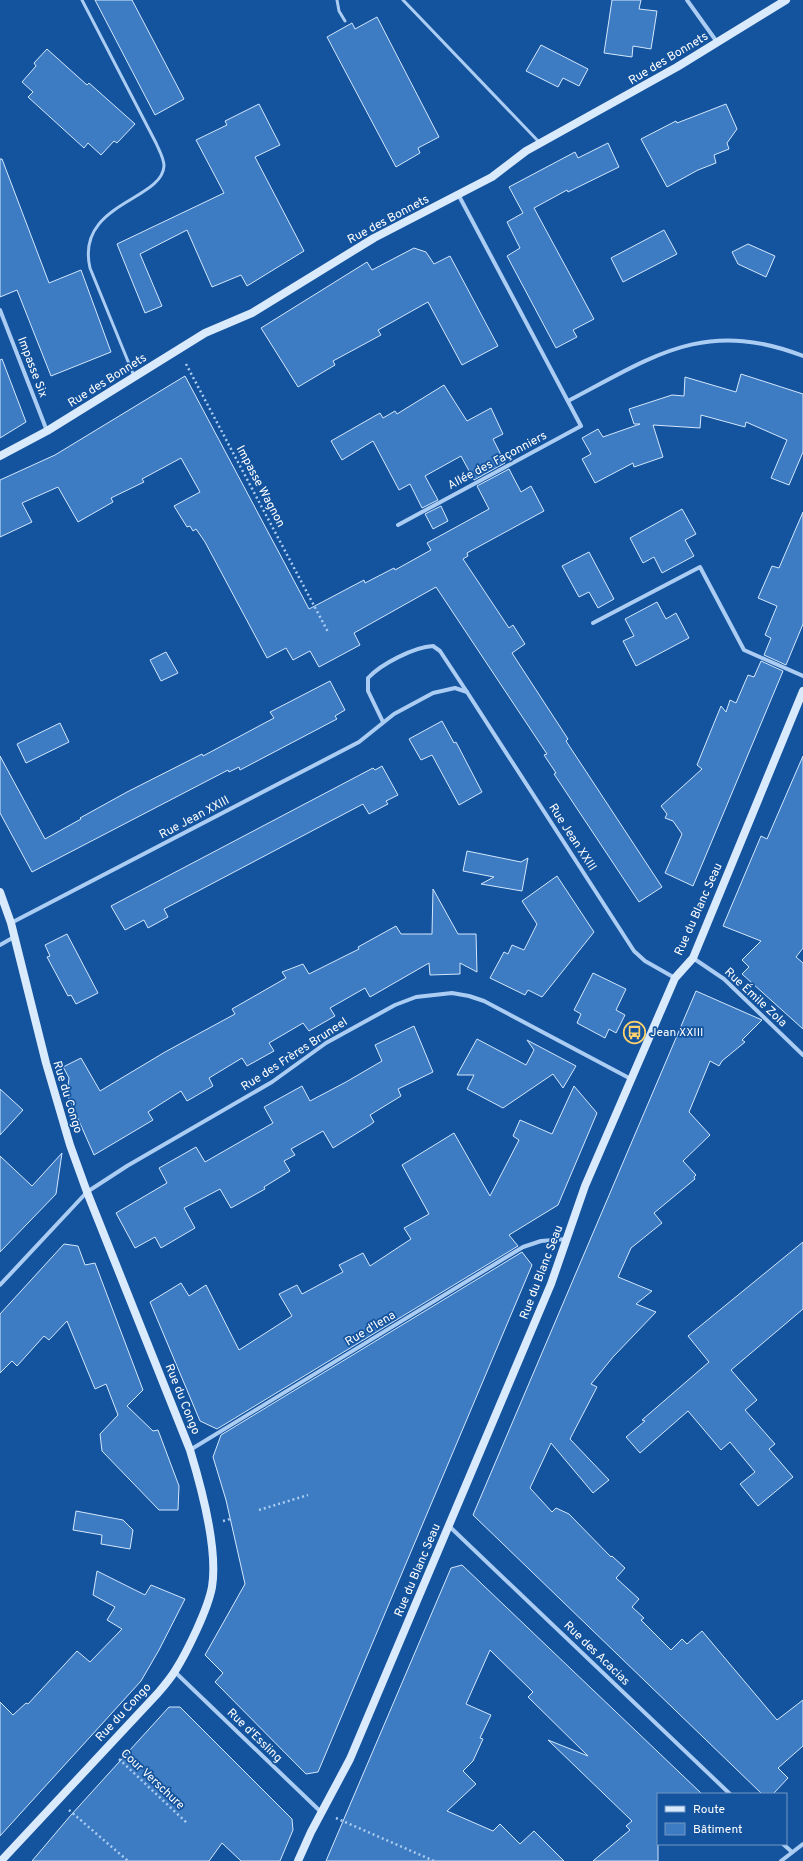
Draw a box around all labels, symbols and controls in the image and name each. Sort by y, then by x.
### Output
street label: Rue des Bonnets [626,29,711,89]
street label: Rue des Bonnets [345,192,432,248]
street label: Impasse Six [13,335,51,400]
street label: Rue des Bonnets [65,350,150,412]
street label: Allée des Façonniers [445,428,550,494]
street label: Impasse Wagnon [232,443,288,530]
street label: Rue Jean XXIII [157,793,232,843]
street label: Rue Jean XXIII [544,801,600,874]
street label: Rue du Blanc Seau [671,861,727,958]
street label: Rue Émile Zola [721,965,790,1031]
street label: Rue des Frères Bruneel [238,1014,351,1095]
bus stop icon: Jean XXIII [622,1019,648,1045]
place label: Jean XXIII [650,1025,703,1041]
street label: Rue du Congo [48,1059,86,1136]
street label: Rue du Blanc Seau [517,1223,567,1322]
street label: Rue d'Iena [342,1308,399,1350]
street label: Rue du Congo [161,1362,204,1437]
street label: Rue du Blanc Seau [391,1521,445,1619]
street label: Rue des Acacias [560,1618,633,1689]
street label: Rue du Congo [92,1680,155,1746]
street label: Rue d'Essling [223,1705,285,1766]
street label: Cour Verschure [117,1746,188,1814]
legend [657,1793,787,1845]
text: Route [693,1802,725,1818]
text: Bâtiment [693,1822,743,1838]

